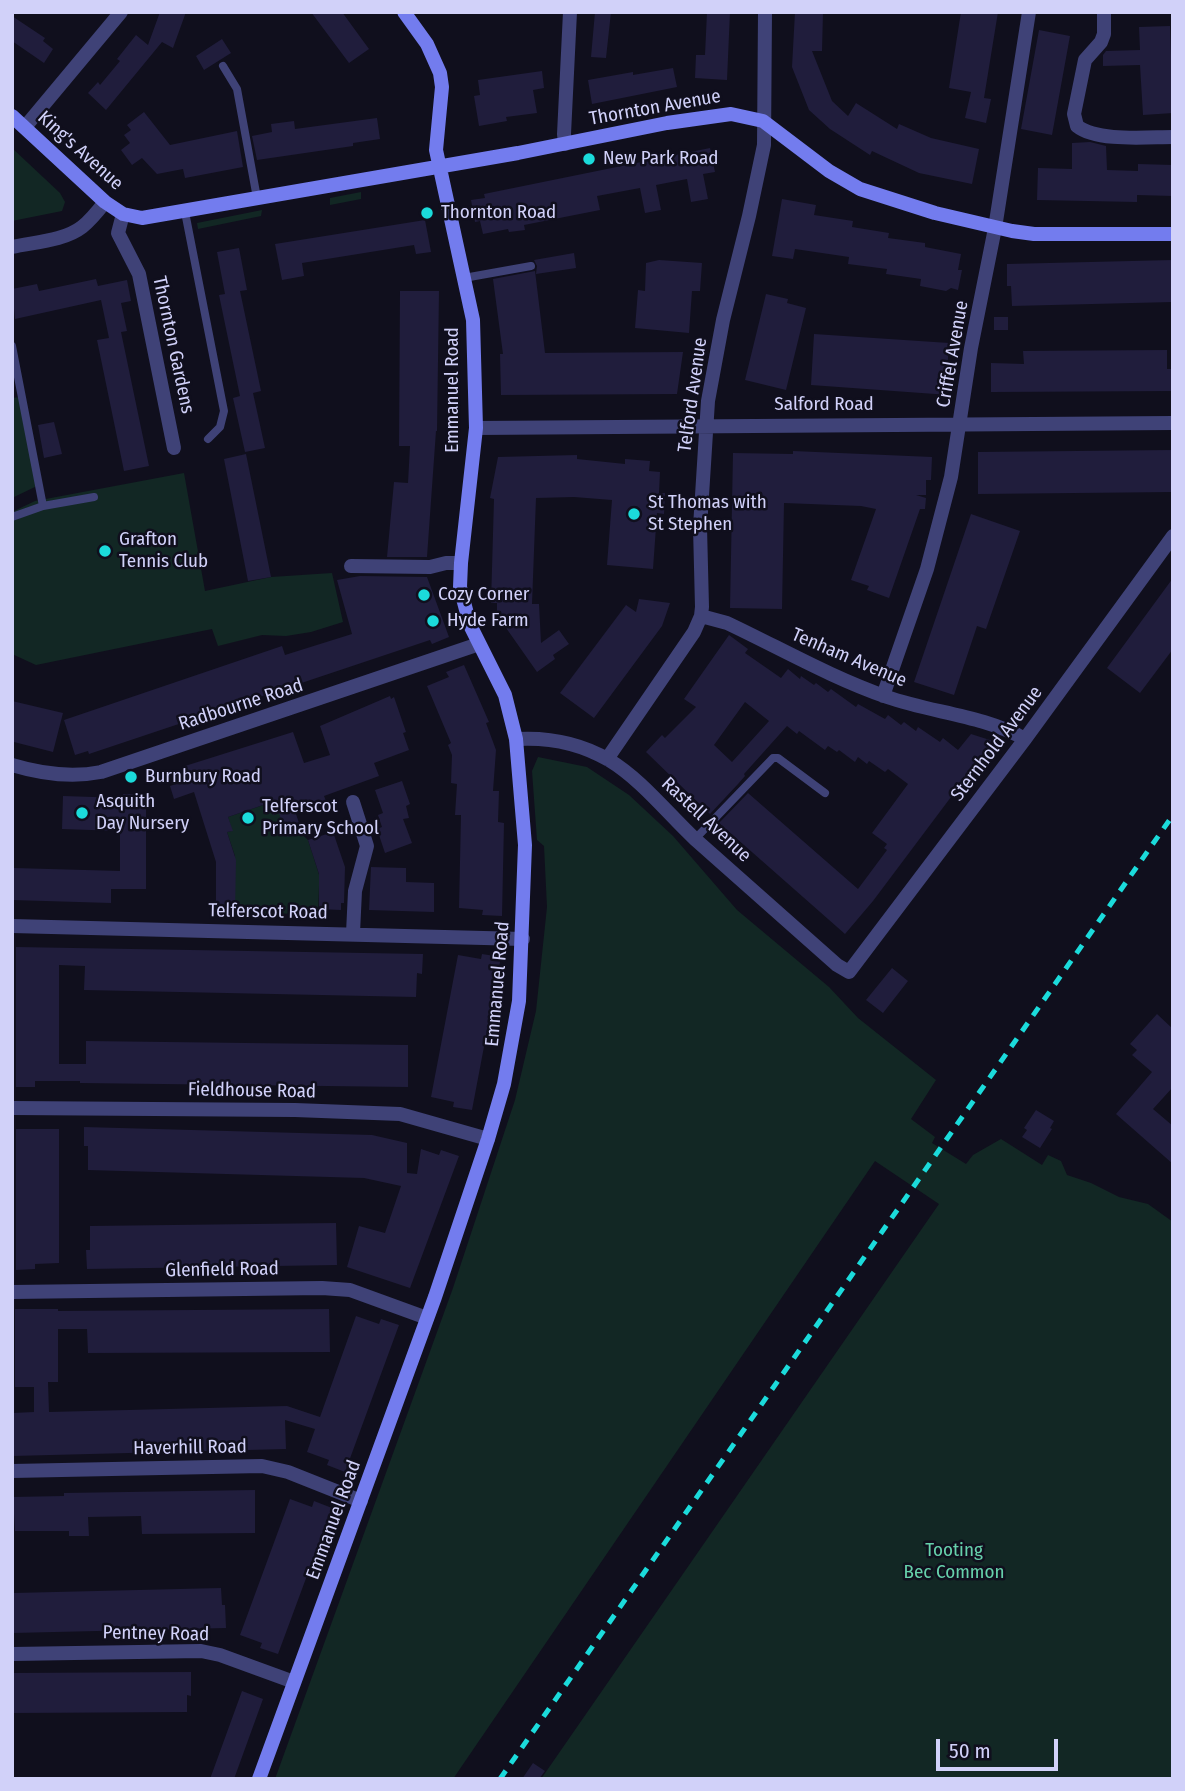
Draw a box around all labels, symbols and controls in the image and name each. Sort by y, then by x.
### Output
street label: Thornton Avenue [588,85,722,131]
street label: King's Avenue [33,107,127,195]
place label: New Park Road [603,148,718,170]
marker: New Park Road [581,151,597,167]
place label: Thornton Road [441,202,556,224]
marker: Thornton Road [419,205,435,221]
street label: Thornton Gardens [147,274,199,416]
street label: Criffel Avenue [932,299,974,409]
street label: Emmanuel Road [442,327,464,453]
street label: Telford Avenue [674,336,712,454]
street label: Salford Road [774,394,874,416]
place label: St Thomas with St Stephen [648,492,767,536]
marker: St Thomas with St Stephen [626,506,642,522]
place label: Grafton Tennis Club [119,529,208,573]
marker: Grafton Tennis Club [97,543,113,559]
place label: Cozy Corner [438,584,530,606]
marker: Cozy Corner [416,587,432,603]
place label: Hyde Farm [447,610,529,632]
marker: Hyde Farm [425,613,441,629]
street label: Tenham Avenue [788,624,910,692]
street label: Radbourne Road [176,674,306,736]
street label: Sternhold Avenue [946,682,1048,806]
place label: Burnbury Road [145,766,261,788]
marker: Burnbury Road [123,769,139,785]
street label: Rastell Avenue [656,773,756,867]
place label: Asquith Day Nursery [96,791,189,835]
place label: Telferscot Primary School [262,796,379,840]
marker: Asquith Day Nursery [74,805,90,821]
marker: Telferscot Primary School [240,810,256,826]
street label: Telferscot Road [208,900,328,924]
street label: Emmanuel Road [481,921,515,1047]
street label: Fieldhouse Road [188,1078,316,1104]
street label: Glenfield Road [165,1258,279,1282]
street label: Haverhill Road [133,1436,247,1460]
street label: Emmanuel Road [302,1457,366,1583]
park label: Tooting Bec Common [904,1540,1004,1584]
street label: Pentney Road [102,1622,210,1646]
scale bar [940,1724,1062,1768]
text: 50 m [949,1738,991,1764]

